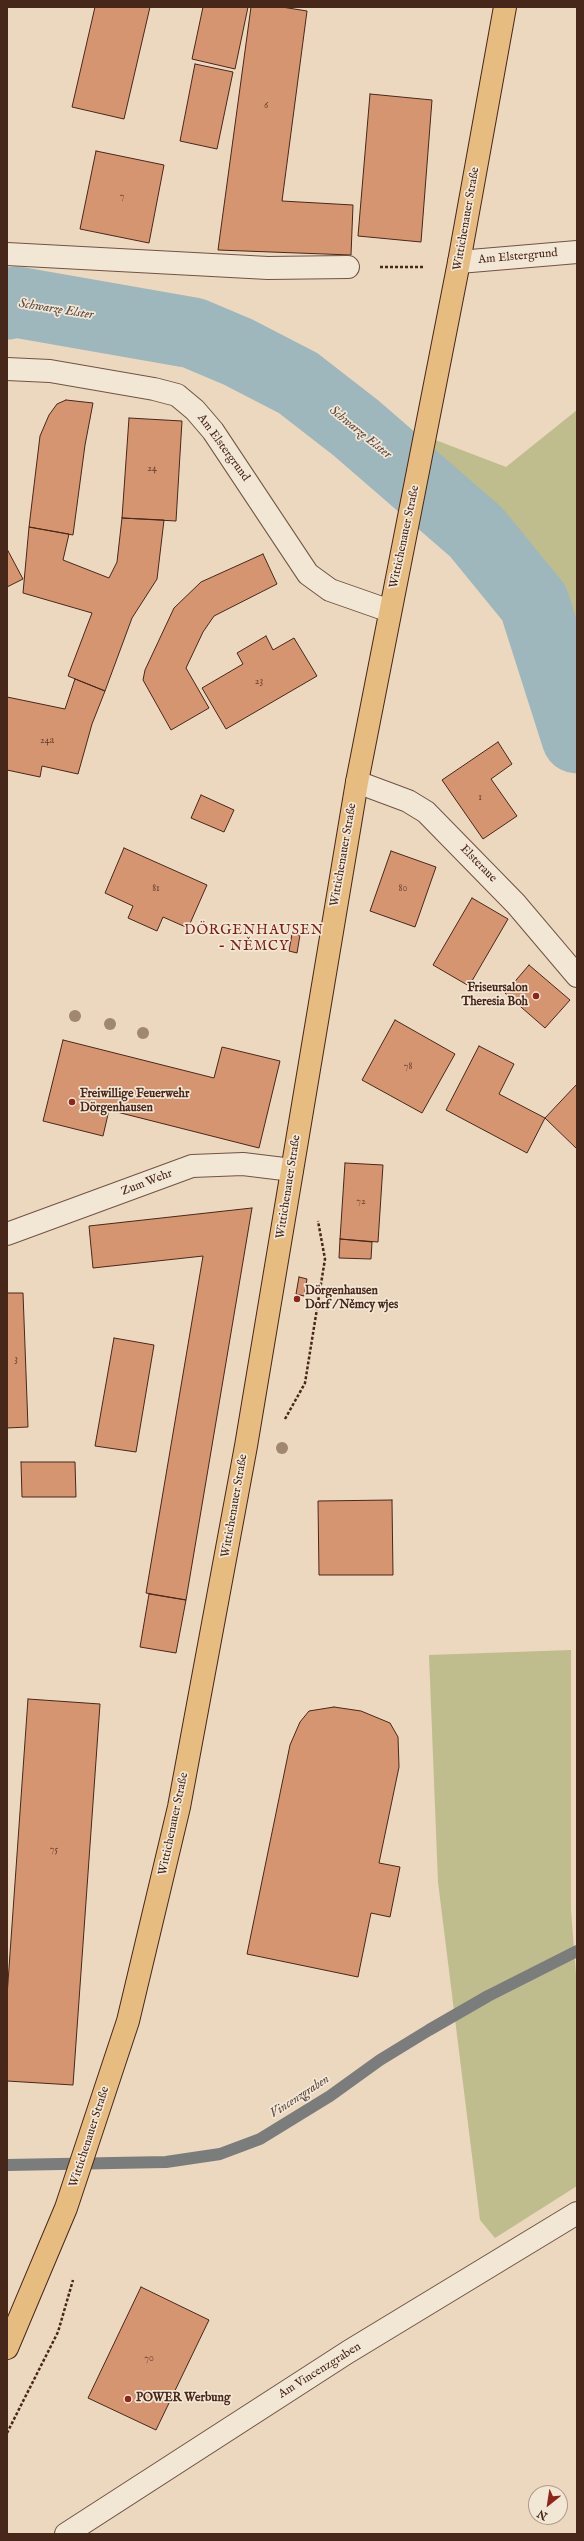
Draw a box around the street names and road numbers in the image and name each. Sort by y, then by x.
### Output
street label: Wittichenauer Straße [451,166,483,272]
street label: Am Elstergrund [478,246,558,268]
street label: Am Elstergrund [194,411,252,485]
street label: Wittichenauer Straße [387,484,423,590]
street label: Wittichenauer Straße [328,802,360,908]
street label: Elsteraue [457,842,499,886]
street label: Wittichenauer Straße [274,1134,304,1240]
street label: Zum Wehr [119,1167,175,1199]
street label: Wittichenauer Straße [219,1453,251,1559]
street label: Wittichenauer Straße [156,1771,192,1877]
street label: Wittichenauer Straße [67,2085,113,2189]
street label: Am Vincenzgraben [276,2340,364,2402]

